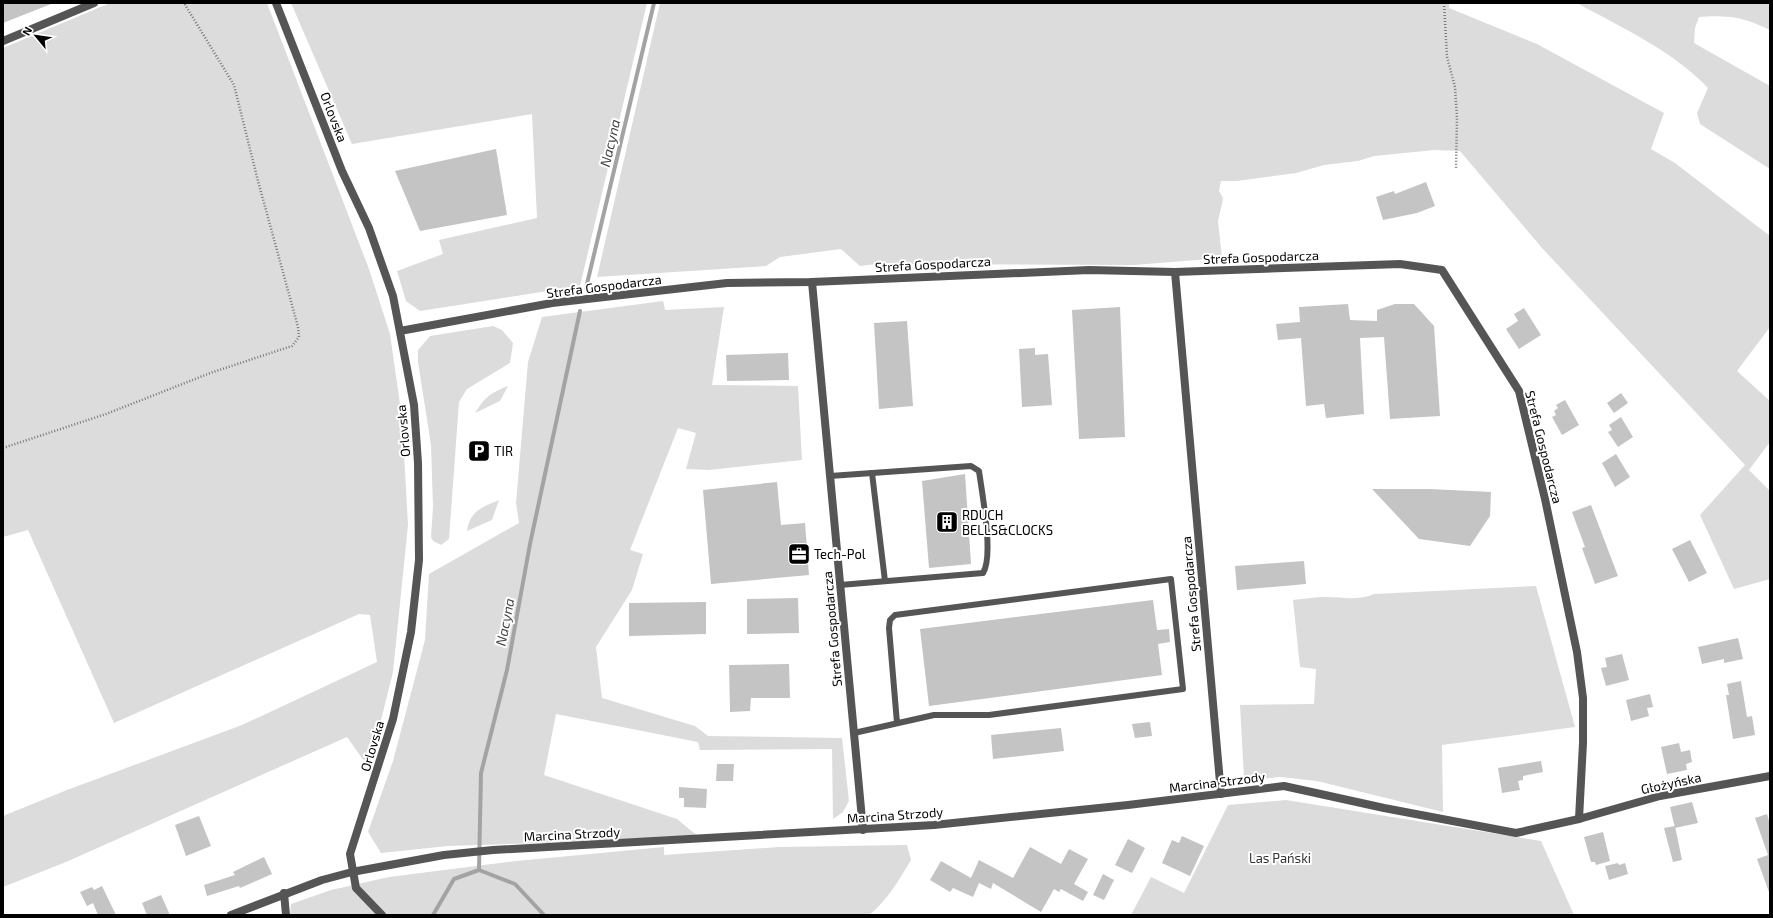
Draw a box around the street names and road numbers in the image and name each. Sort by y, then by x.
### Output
street label: Orlovska [317,90,351,144]
street label: Strefa Gospodarcza [1203,247,1319,267]
street label: Strefa Gospodarcza [875,253,991,275]
street label: Strefa Gospodarcza [545,271,663,301]
street label: Strefa Gospodarcza [1522,389,1566,505]
street label: Orlovska [393,404,413,458]
street label: Strefa Gospodarcza [1178,536,1204,652]
street label: Strefa Gospodarcza [819,571,845,687]
street label: Orlovska [357,719,387,773]
street label: Marcina Strzody [1168,768,1266,796]
street label: Głożyńska [1639,769,1703,797]
street label: Marcina Strzody [846,804,944,826]
street label: Marcina Strzody [523,823,621,845]

